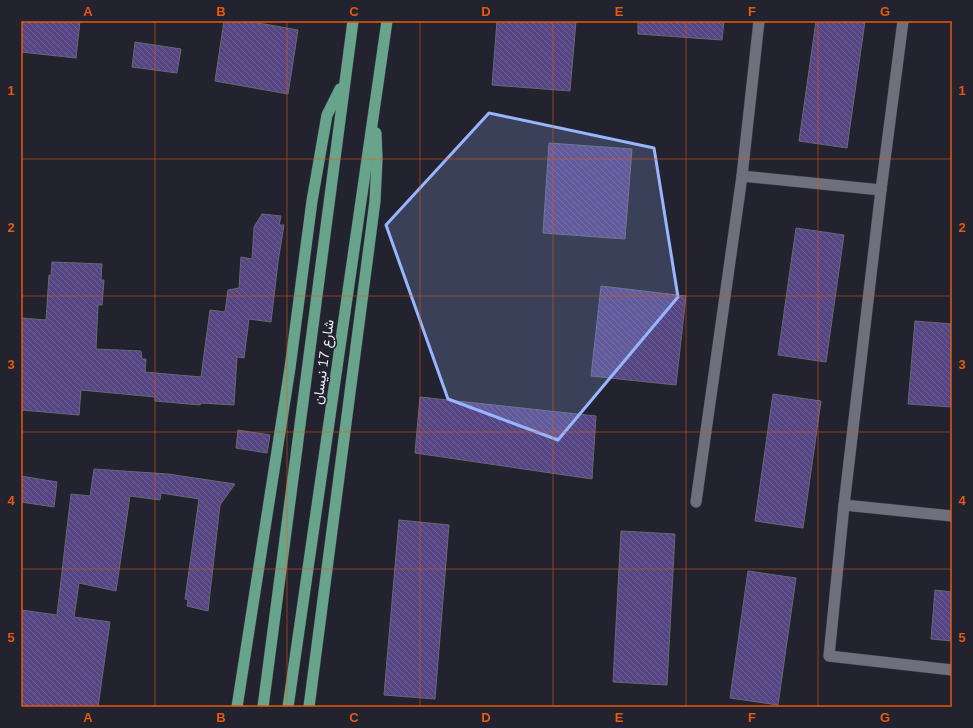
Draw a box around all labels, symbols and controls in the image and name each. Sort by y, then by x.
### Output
text: A [83,4,93,19]
text: B [216,4,226,19]
text: C [349,4,359,19]
text: D [481,4,491,19]
text: E [615,4,624,19]
text: F [748,4,756,19]
text: G [880,4,890,19]
text: 1 [7,83,15,98]
text: 1 [958,83,966,98]
text: 2 [7,220,15,235]
text: 2 [958,220,966,235]
street label: شارع 17 نيسان [309,319,340,406]
text: 3 [7,357,15,372]
text: 3 [958,357,966,372]
text: 4 [7,493,15,508]
text: 4 [958,493,966,508]
text: 5 [7,630,15,645]
text: 5 [958,630,966,645]
text: A [83,710,93,725]
text: B [216,710,226,725]
text: C [349,710,359,725]
text: D [481,710,491,725]
text: E [615,710,624,725]
text: F [748,710,756,725]
text: G [880,710,890,725]

